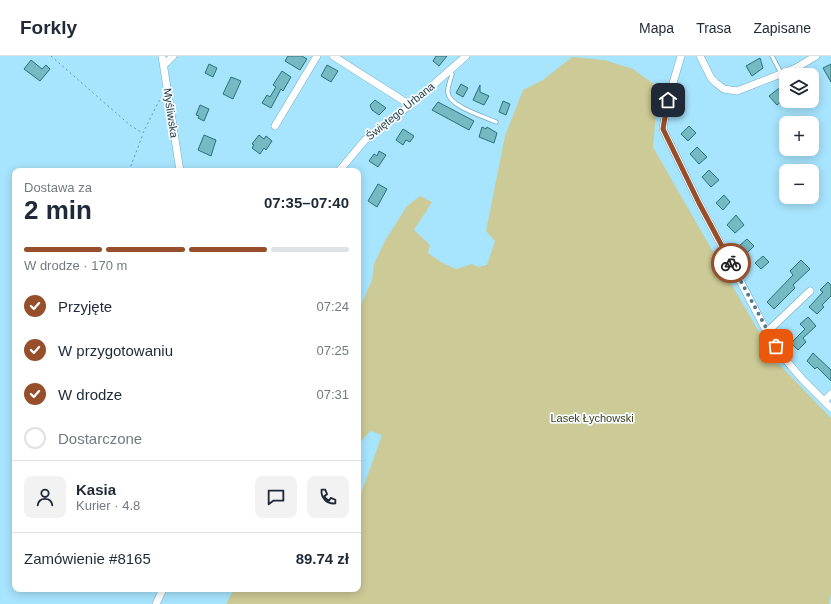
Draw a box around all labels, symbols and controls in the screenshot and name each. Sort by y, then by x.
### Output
text: Forkly [20,17,77,38]
text: Mapa [639,20,674,36]
text: Trasa [696,20,731,36]
text: Zapisane [753,20,811,36]
map controls [779,68,819,204]
button: layers [779,68,819,108]
street label: Świętego Urbana [363,79,437,142]
pin [651,83,685,117]
street label: Myśliwska [162,87,181,140]
icon: home [657,89,679,111]
button: + [779,116,819,156]
button: − [779,164,819,204]
text: Dostawa za [24,180,92,195]
text: 07:35–07:40 [264,194,349,211]
text: 2 min [24,195,92,225]
courier [711,243,751,283]
icon: bike [720,252,742,274]
text: W drodze · 170 m [24,258,127,273]
icon: check [24,295,46,317]
text: Przyjęte [58,298,112,315]
text: 07:24 [316,299,349,314]
pin [759,329,793,363]
icon: bag [765,335,787,357]
icon: check [24,339,46,361]
text: W przygotowaniu [58,342,173,359]
text: 07:25 [316,343,349,358]
icon: check [24,383,46,405]
text: W drodze [58,386,122,403]
text: 07:31 [316,387,349,402]
park label: Lasek Łychowski [550,412,634,424]
text: Dostarczone [58,430,142,447]
button: person [24,476,66,518]
button: chat [255,476,297,518]
button: phone [307,476,349,518]
text: Kasia [76,481,116,498]
text: Kurier · 4.8 [76,498,140,513]
text: Zamówienie #8165 [24,550,151,567]
text: 89.74 zł [296,550,349,567]

